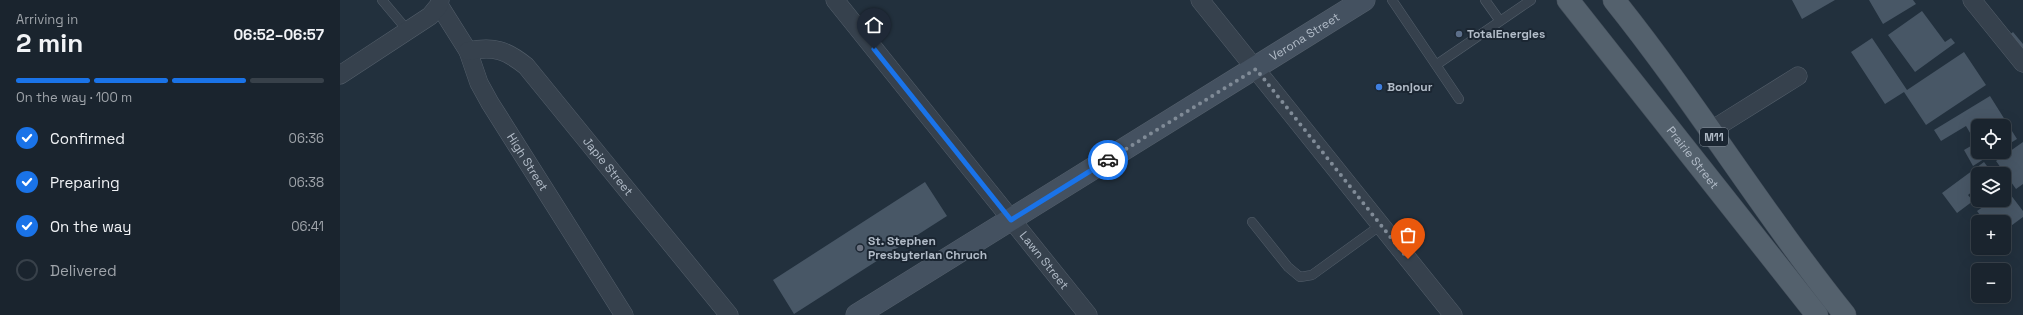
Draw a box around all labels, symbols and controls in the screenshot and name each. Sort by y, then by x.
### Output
pin [857,8,891,49]
street label: Verona Street [1266,9,1343,65]
text: Arriving in [16,11,78,28]
icon: home [863,14,885,36]
text: 06:52–06:57 [233,25,324,44]
text: 2 min [16,26,83,60]
place label: TotalEnergies [1467,26,1545,42]
marker: TotalEnergies [1454,29,1464,39]
place label: Bonjour [1387,79,1433,95]
marker: Bonjour [1374,82,1384,92]
text: On the way · 100 m [16,89,132,106]
map controls [1971,119,2011,303]
button: locate [1971,119,2011,159]
street label: Prairie Street [1663,123,1722,192]
icon: check [16,127,38,149]
road number: M11 [1700,128,1728,146]
text: Confirmed [50,129,125,148]
text: 06:36 [289,130,324,147]
street label: High Street [503,130,552,194]
street label: Japie Street [579,134,637,199]
courier [1088,140,1128,180]
icon: car [1097,149,1119,171]
button: layers [1971,167,2011,207]
icon: check [16,171,38,193]
text: Preparing [50,173,120,192]
text: 06:38 [288,174,324,191]
icon: check [16,215,38,237]
button: + [1971,215,2011,255]
text: On the way [50,217,131,236]
text: 06:41 [291,218,324,235]
pin [1391,218,1425,259]
icon: bag [1397,224,1419,246]
street label: Lawn Street [1016,228,1072,293]
place label: St. Stephen Presbyterian Chruch [868,233,987,263]
marker: St. Stephen Presbyterian Chruch [855,243,865,253]
text: Delivered [50,261,117,280]
button: − [1971,263,2011,303]

